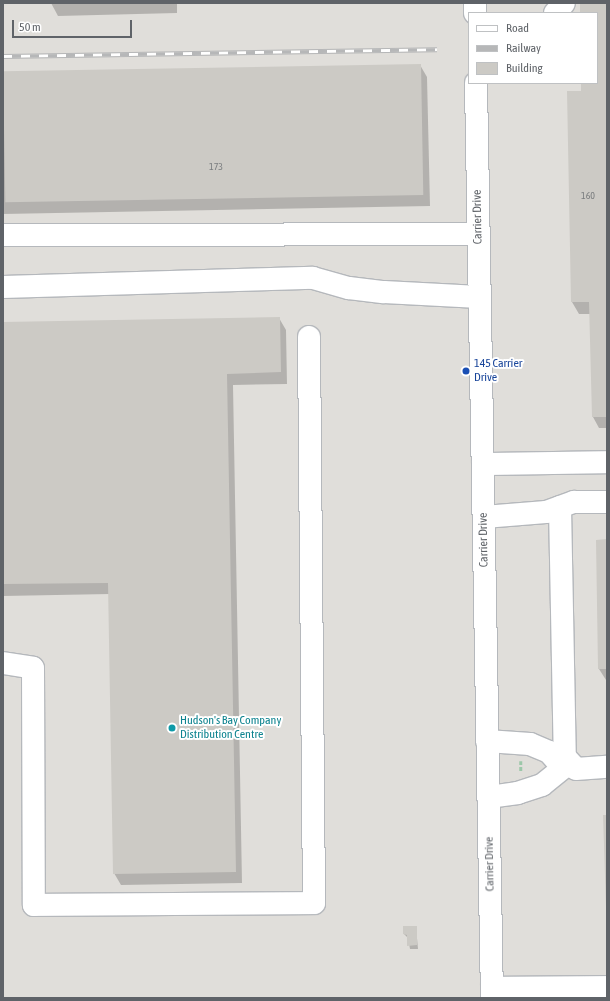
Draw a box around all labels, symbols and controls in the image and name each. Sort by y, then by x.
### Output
scale bar [14,12,134,38]
legend [468,12,598,84]
text: 50 m [19,20,41,34]
text: Road [506,21,529,35]
text: Railway [506,41,541,55]
text: Building [506,61,543,75]
house number: 173 [209,161,223,173]
street label: Carrier Drive [470,190,486,244]
house number: 160 [581,190,595,202]
place label: 145 Carrier Drive [474,357,522,385]
marker: 145 Carrier Drive [461,366,471,376]
street label: Carrier Drive [476,513,492,567]
place label: Hudson's Bay Company Distribution Centre [180,714,281,742]
marker: Hudson's Bay Company Distribution Centre [167,723,177,733]
street label: Carrier Drive [482,837,498,891]

